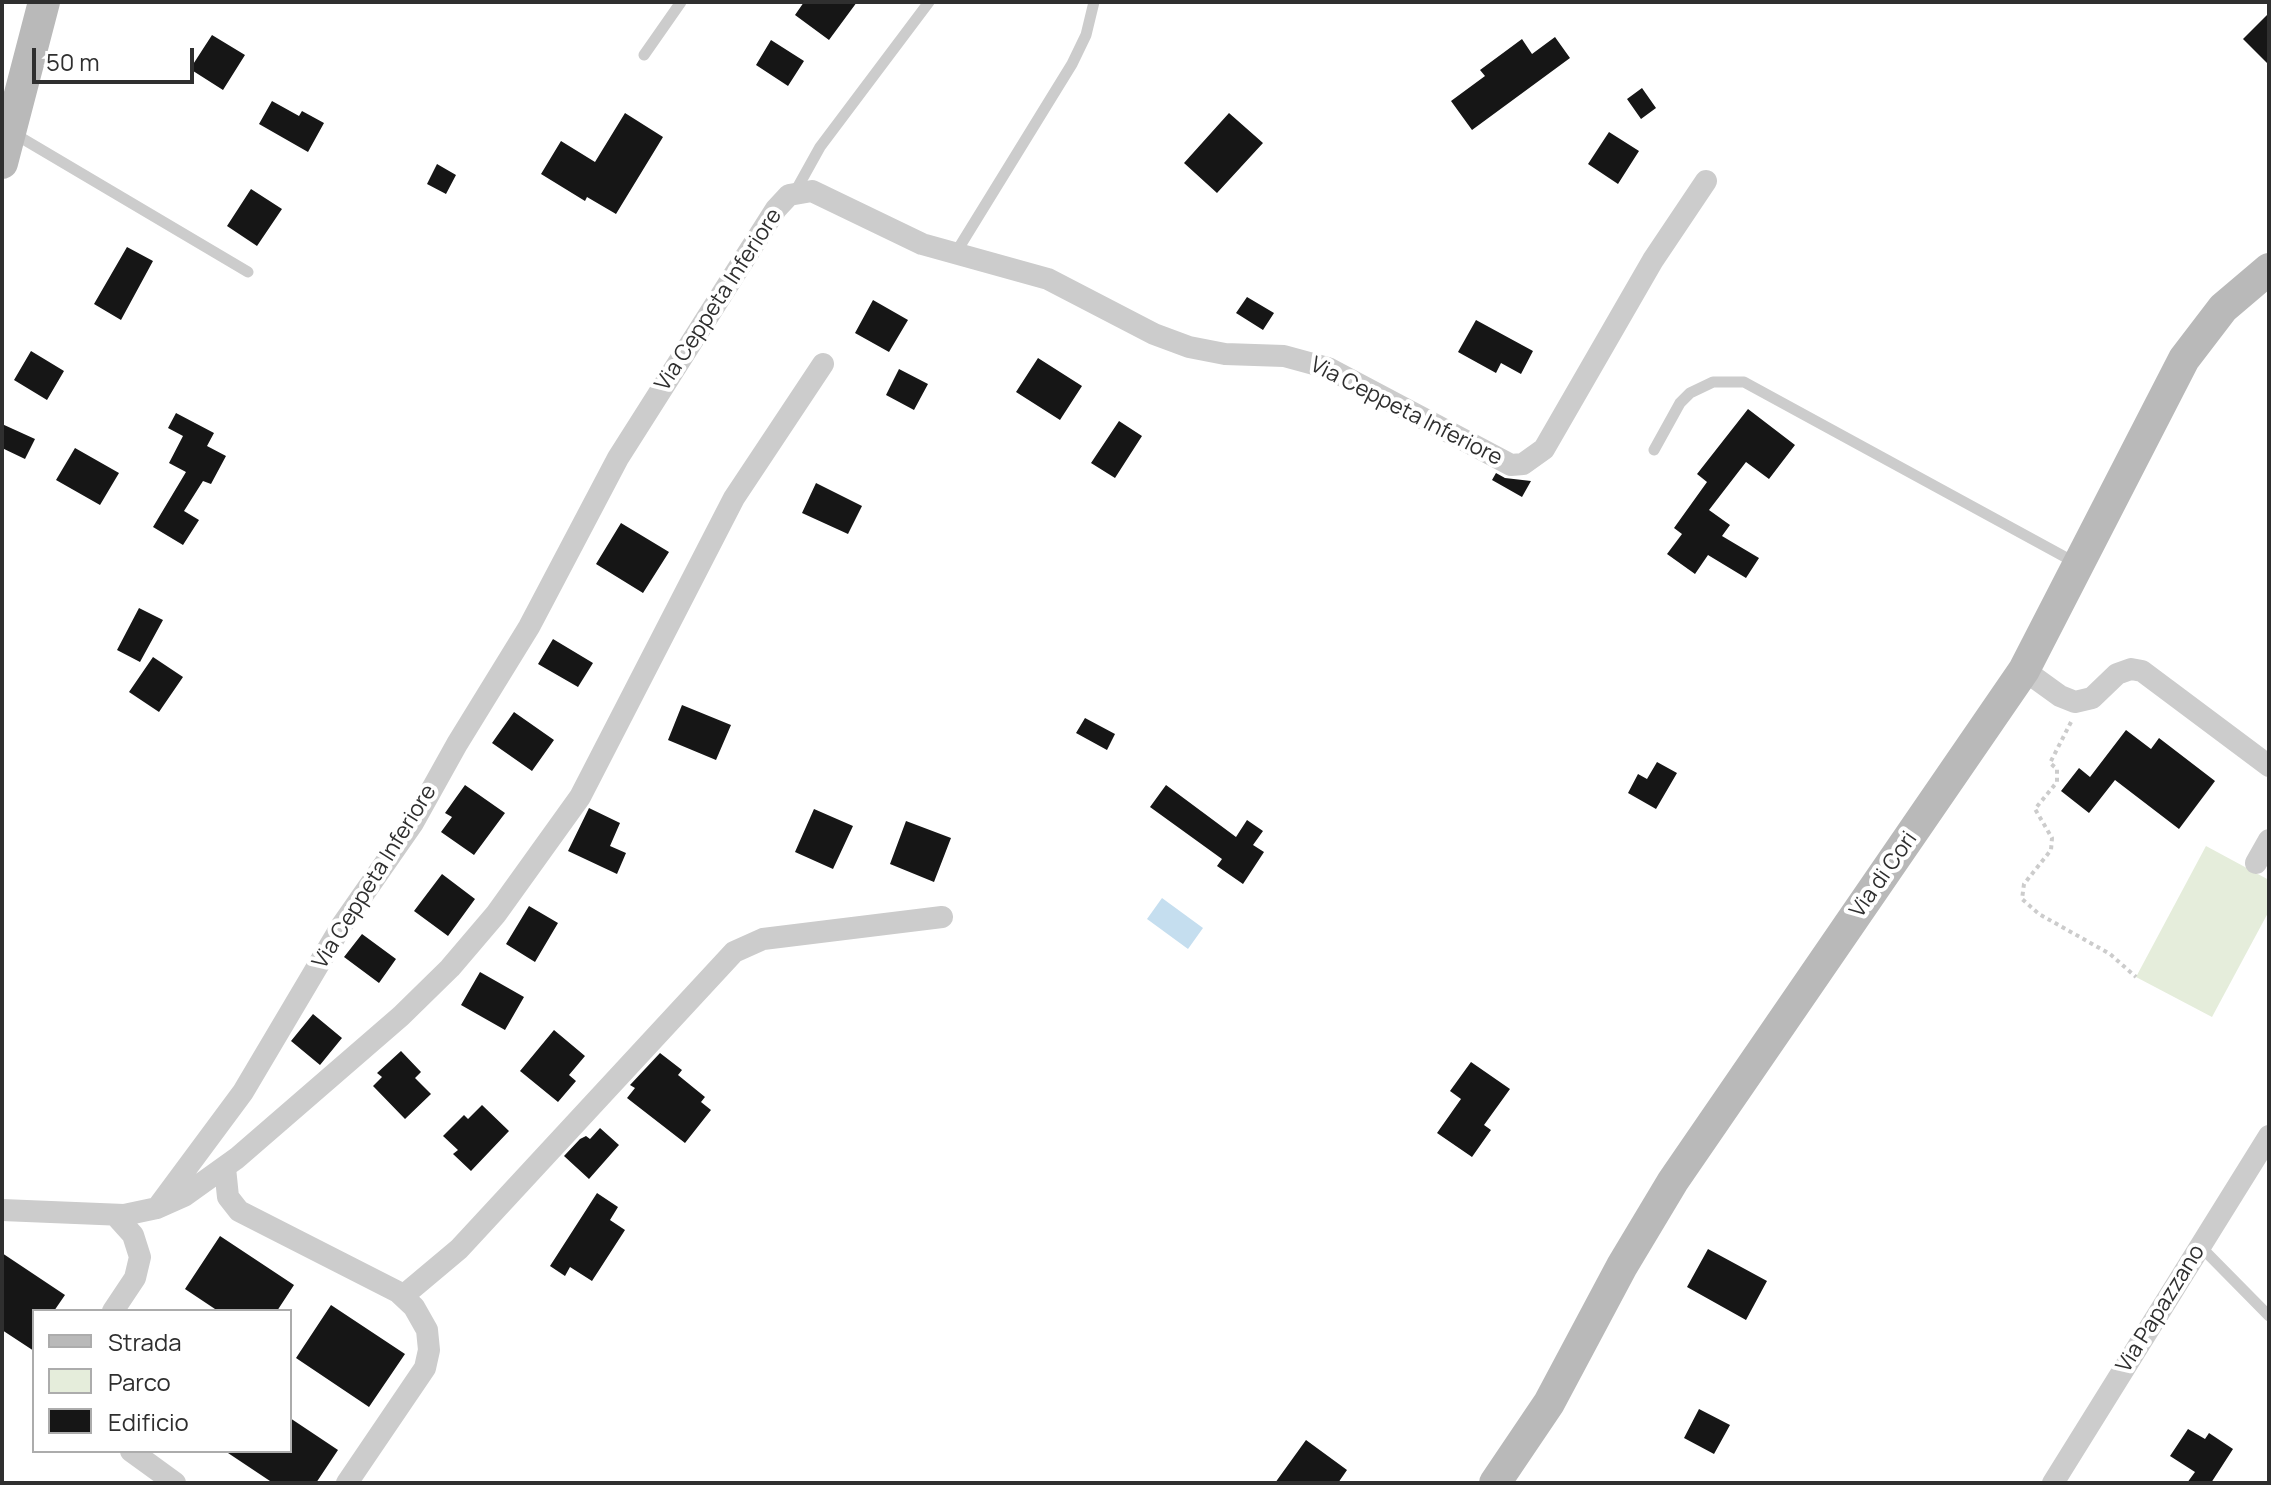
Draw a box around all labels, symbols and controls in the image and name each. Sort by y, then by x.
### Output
scale bar [36,32,198,82]
text: 50 m [46,45,100,78]
street label: Via Ceppeta Inferiore [650,204,788,396]
street label: Via Ceppeta Inferiore [1305,352,1507,472]
street label: Via Ceppeta Inferiore [308,780,442,974]
street label: Via di Cori [1845,827,1923,923]
street label: Via Papazzano [2111,1240,2211,1378]
legend [32,1309,292,1453]
text: Strada [108,1325,181,1358]
text: Parco [108,1365,171,1398]
text: Edificio [108,1405,189,1438]

